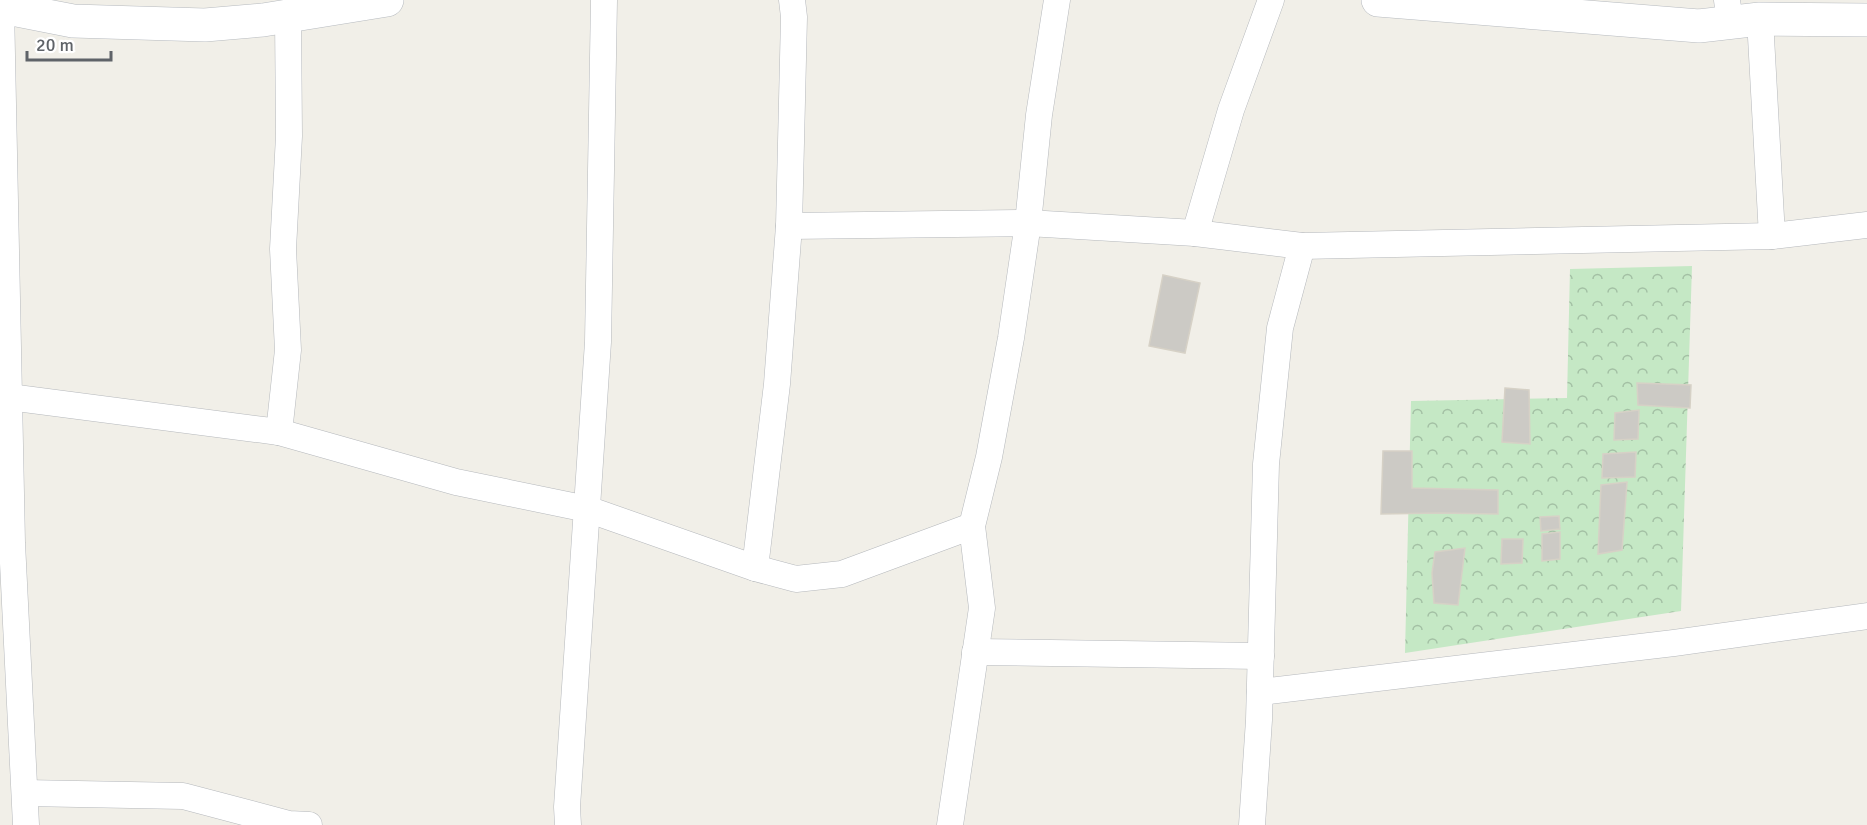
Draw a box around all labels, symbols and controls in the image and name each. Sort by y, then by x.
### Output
scale bar [27,24,111,62]
text: 20 m [36,34,74,56]

